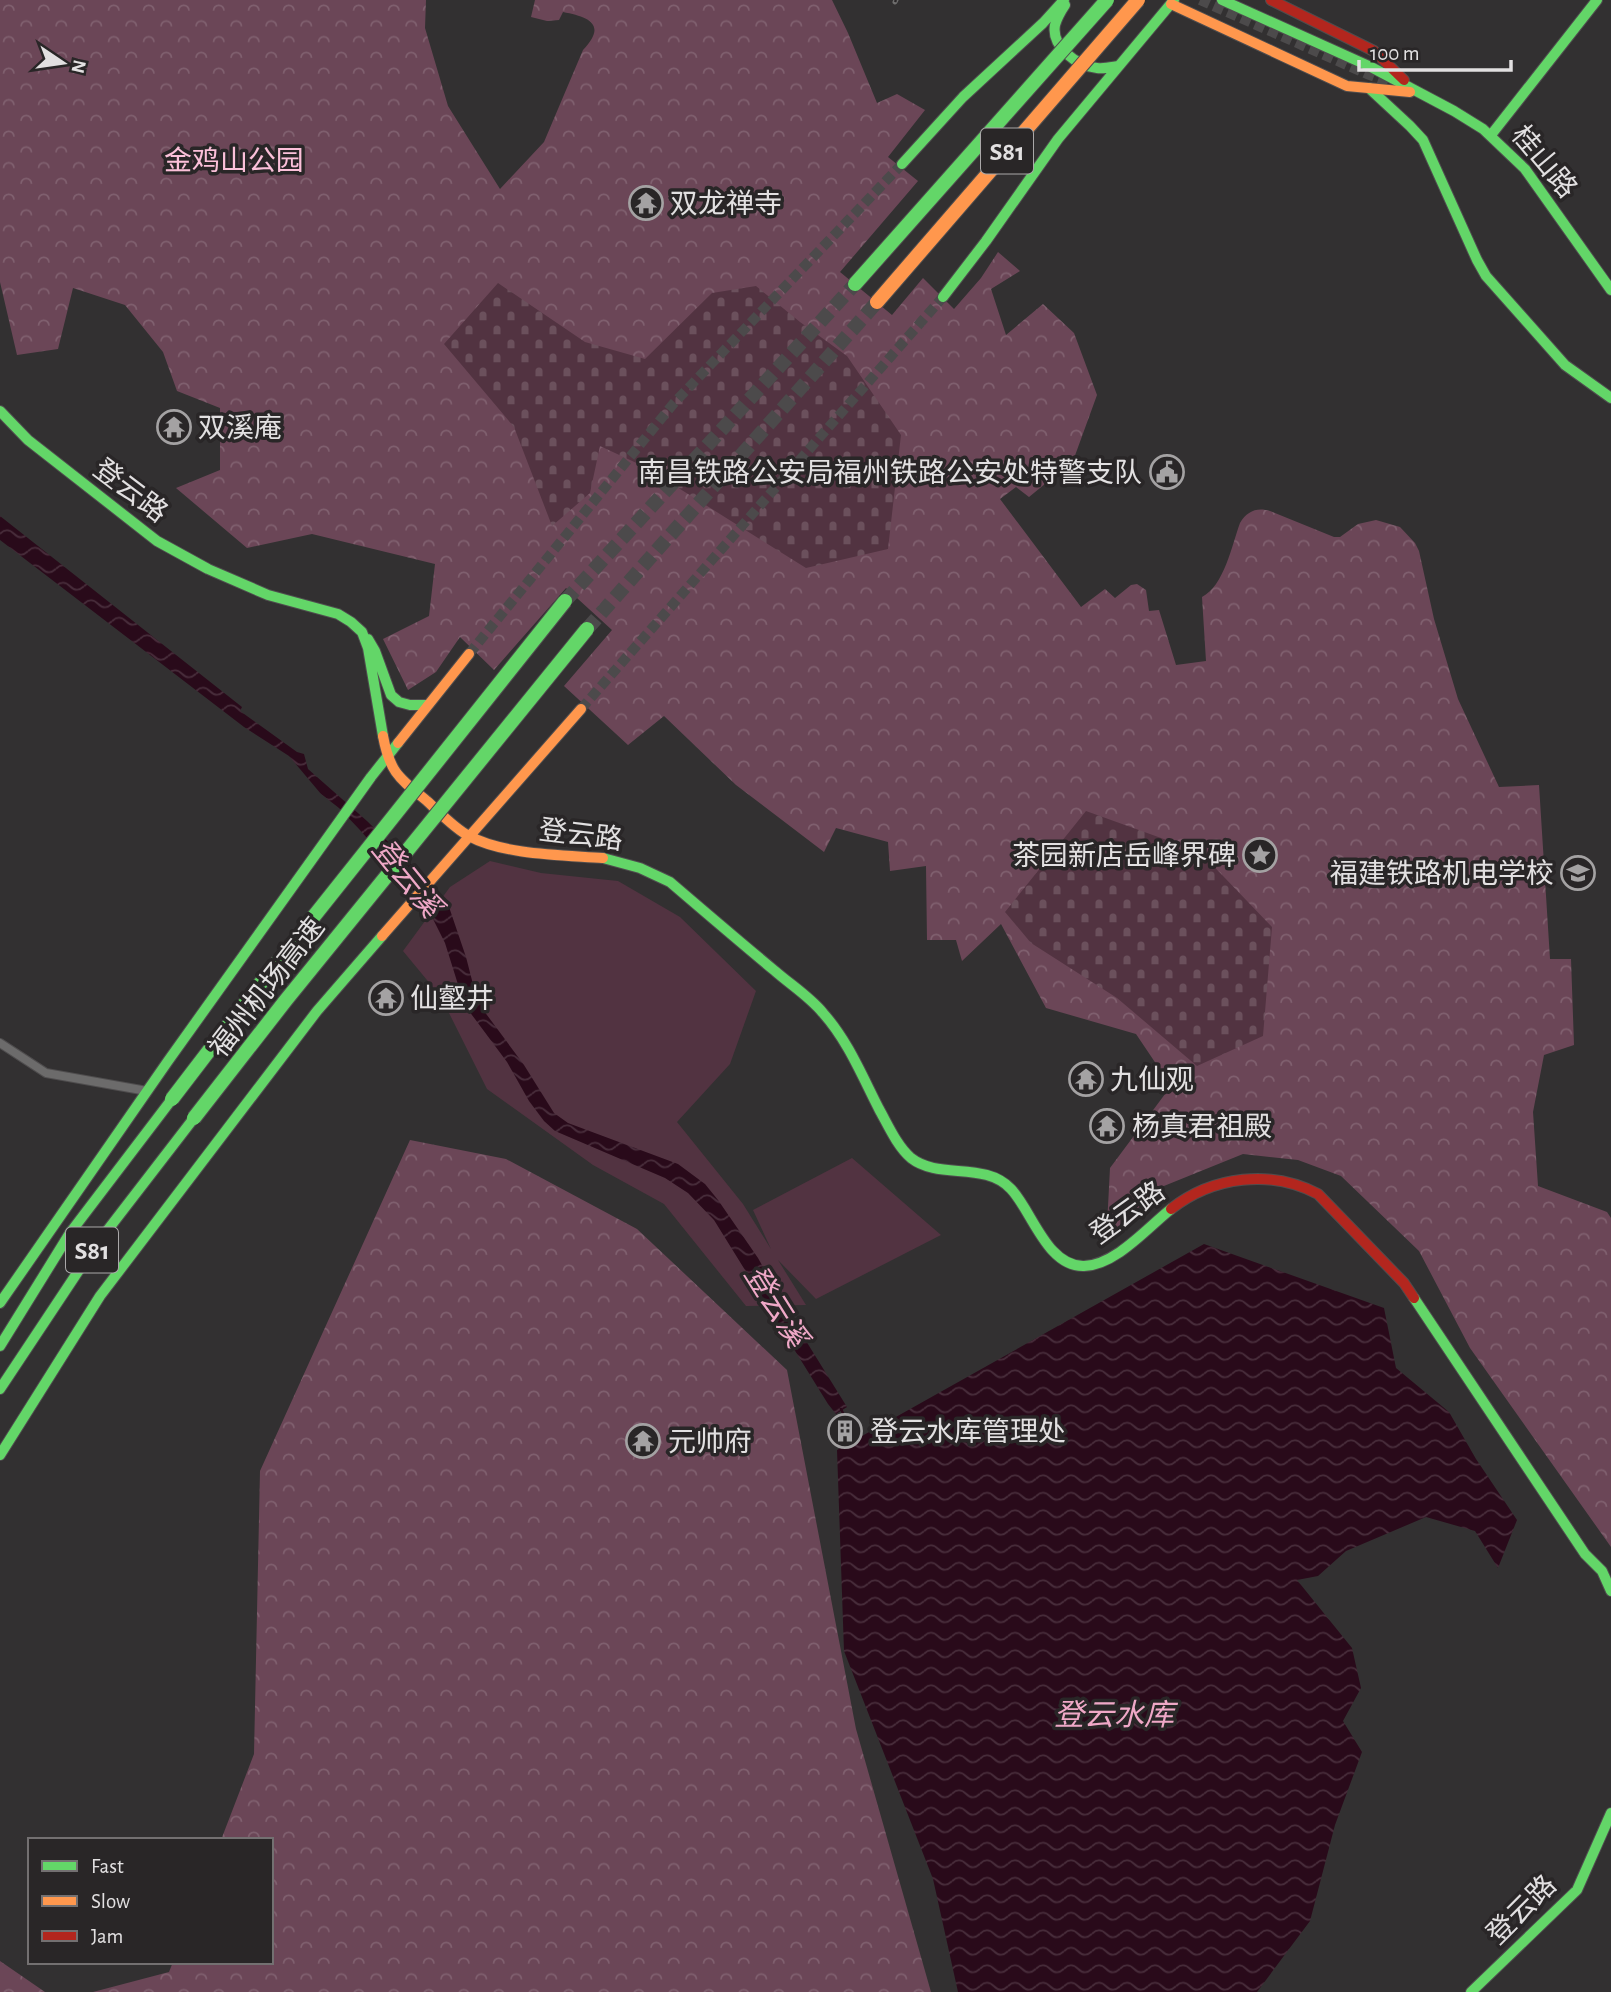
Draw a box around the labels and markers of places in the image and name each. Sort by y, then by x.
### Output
temple icon: 双龙禅寺 [627,184,665,222]
place label: 双龙禅寺 [670,189,782,219]
temple icon: 双溪庵 [155,408,193,446]
place label: 双溪庵 [198,413,282,443]
public building icon: 南昌铁路公安局福州铁路公安处特警支队 [1148,453,1186,491]
place label: 南昌铁路公安局福州铁路公安处特警支队 [638,458,1142,488]
place icon: 茶园新店岳峰界碑 [1241,836,1279,874]
place label: 茶园新店岳峰界碑 [1012,841,1236,871]
school or university icon: 福建铁路机电学校 [1559,854,1597,892]
place label: 福建铁路机电学校 [1330,859,1554,889]
temple icon: 仙壑井 [367,979,405,1017]
place label: 仙壑井 [410,984,494,1014]
temple icon: 九仙观 [1067,1060,1105,1098]
place label: 九仙观 [1110,1065,1194,1095]
temple icon: 杨真君祖殿 [1088,1107,1126,1145]
place label: 杨真君祖殿 [1132,1112,1272,1142]
building icon: 登云水库管理处 [826,1412,864,1450]
place label: 登云水库管理处 [870,1417,1066,1447]
temple icon: 元帅府 [624,1422,662,1460]
place label: 元帅府 [668,1427,752,1457]

